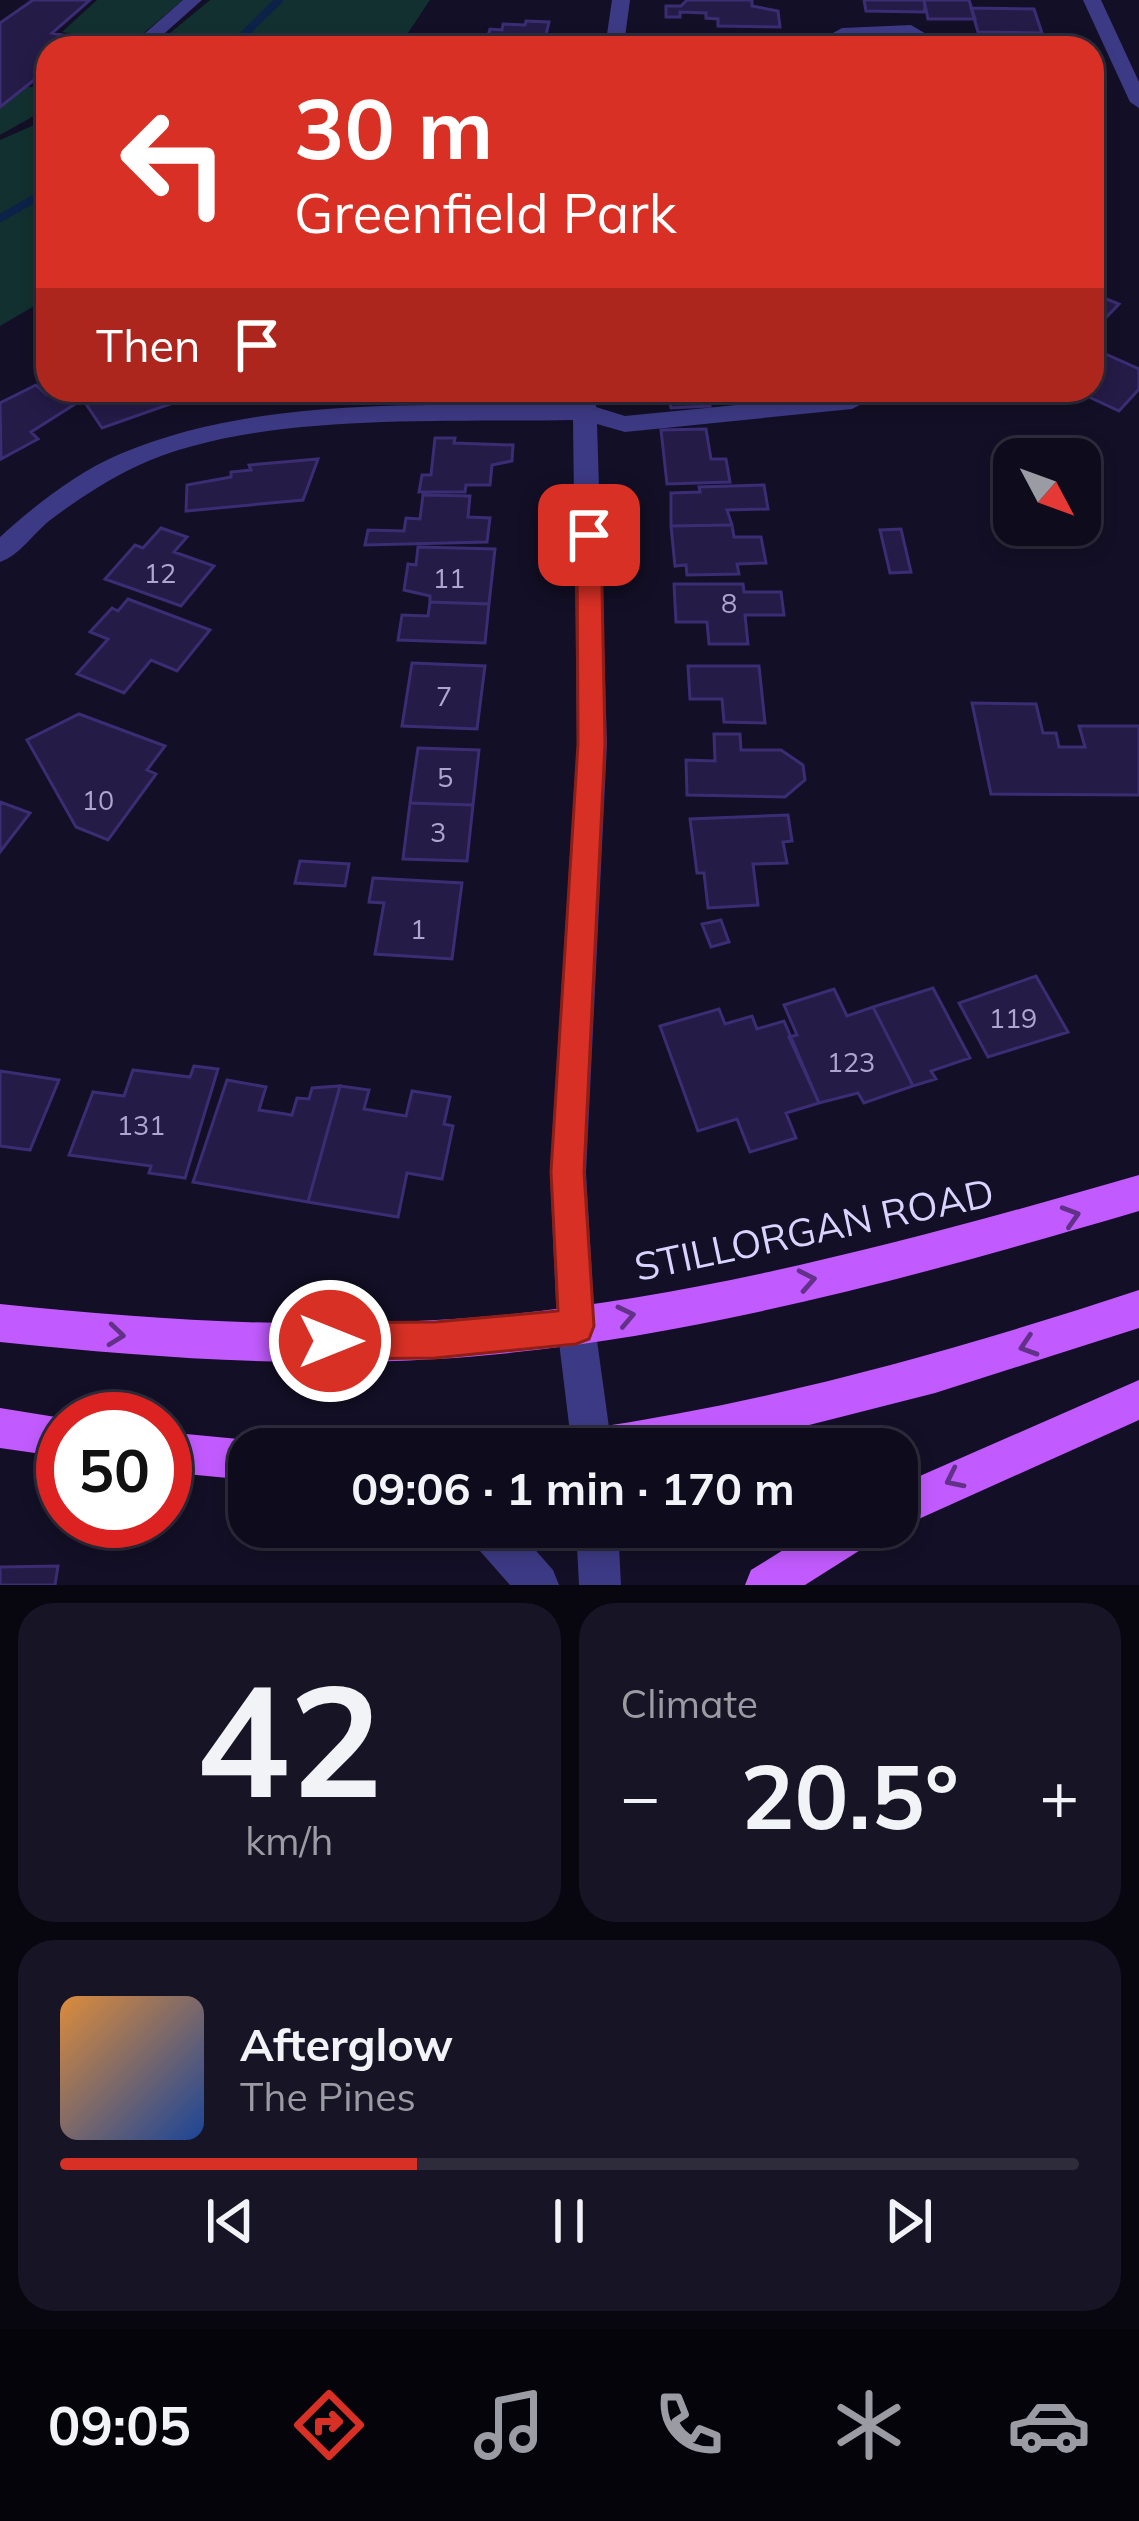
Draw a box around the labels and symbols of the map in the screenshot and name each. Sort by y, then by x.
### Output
north arrow [993,438,1101,546]
pin [538,484,640,586]
house number: 12 [144,556,176,590]
house number: 11 [433,561,465,595]
house number: 8 [721,586,737,620]
house number: 7 [436,679,452,713]
house number: 5 [437,760,453,794]
house number: 10 [82,783,114,817]
house number: 3 [430,815,446,849]
house number: 1 [410,912,426,946]
house number: 119 [989,1001,1037,1035]
house number: 123 [827,1045,875,1079]
house number: 131 [117,1108,165,1142]
street label: STILLORGAN ROAD [630,1167,998,1291]
one-way arrow [1060,1205,1081,1230]
one-way arrow [797,1268,817,1294]
position arrow [267,1278,393,1404]
one-way arrow [615,1304,635,1329]
one-way arrow [107,1322,126,1347]
one-way arrow [1018,1332,1039,1357]
speed limit sign: 50 [36,1392,192,1548]
one-way arrow [945,1465,966,1489]

